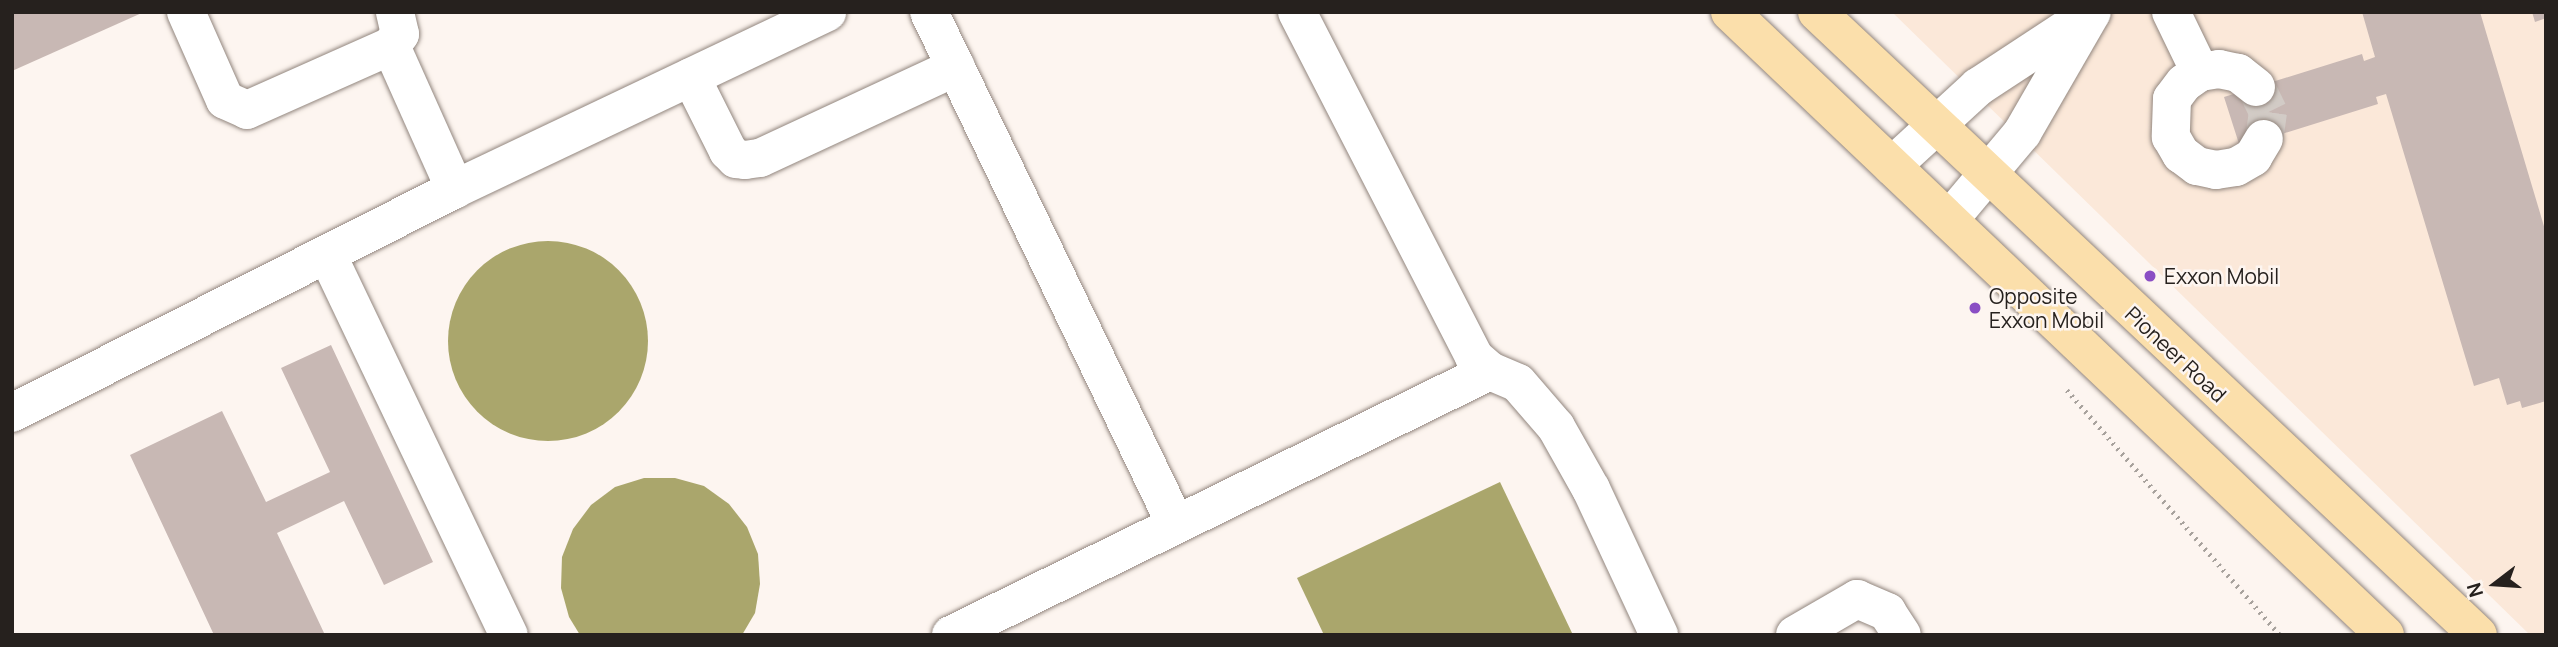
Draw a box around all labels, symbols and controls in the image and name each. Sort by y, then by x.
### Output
place label: Exxon Mobil [2164,263,2279,289]
marker: Exxon Mobil [2142,268,2158,284]
place label: Opposite Exxon Mobil [1989,283,2104,333]
marker: Opposite Exxon Mobil [1967,300,1983,316]
street label: Pioneer Road [2120,301,2232,407]
north arrow [2460,549,2530,619]
text: N [2460,580,2489,600]

